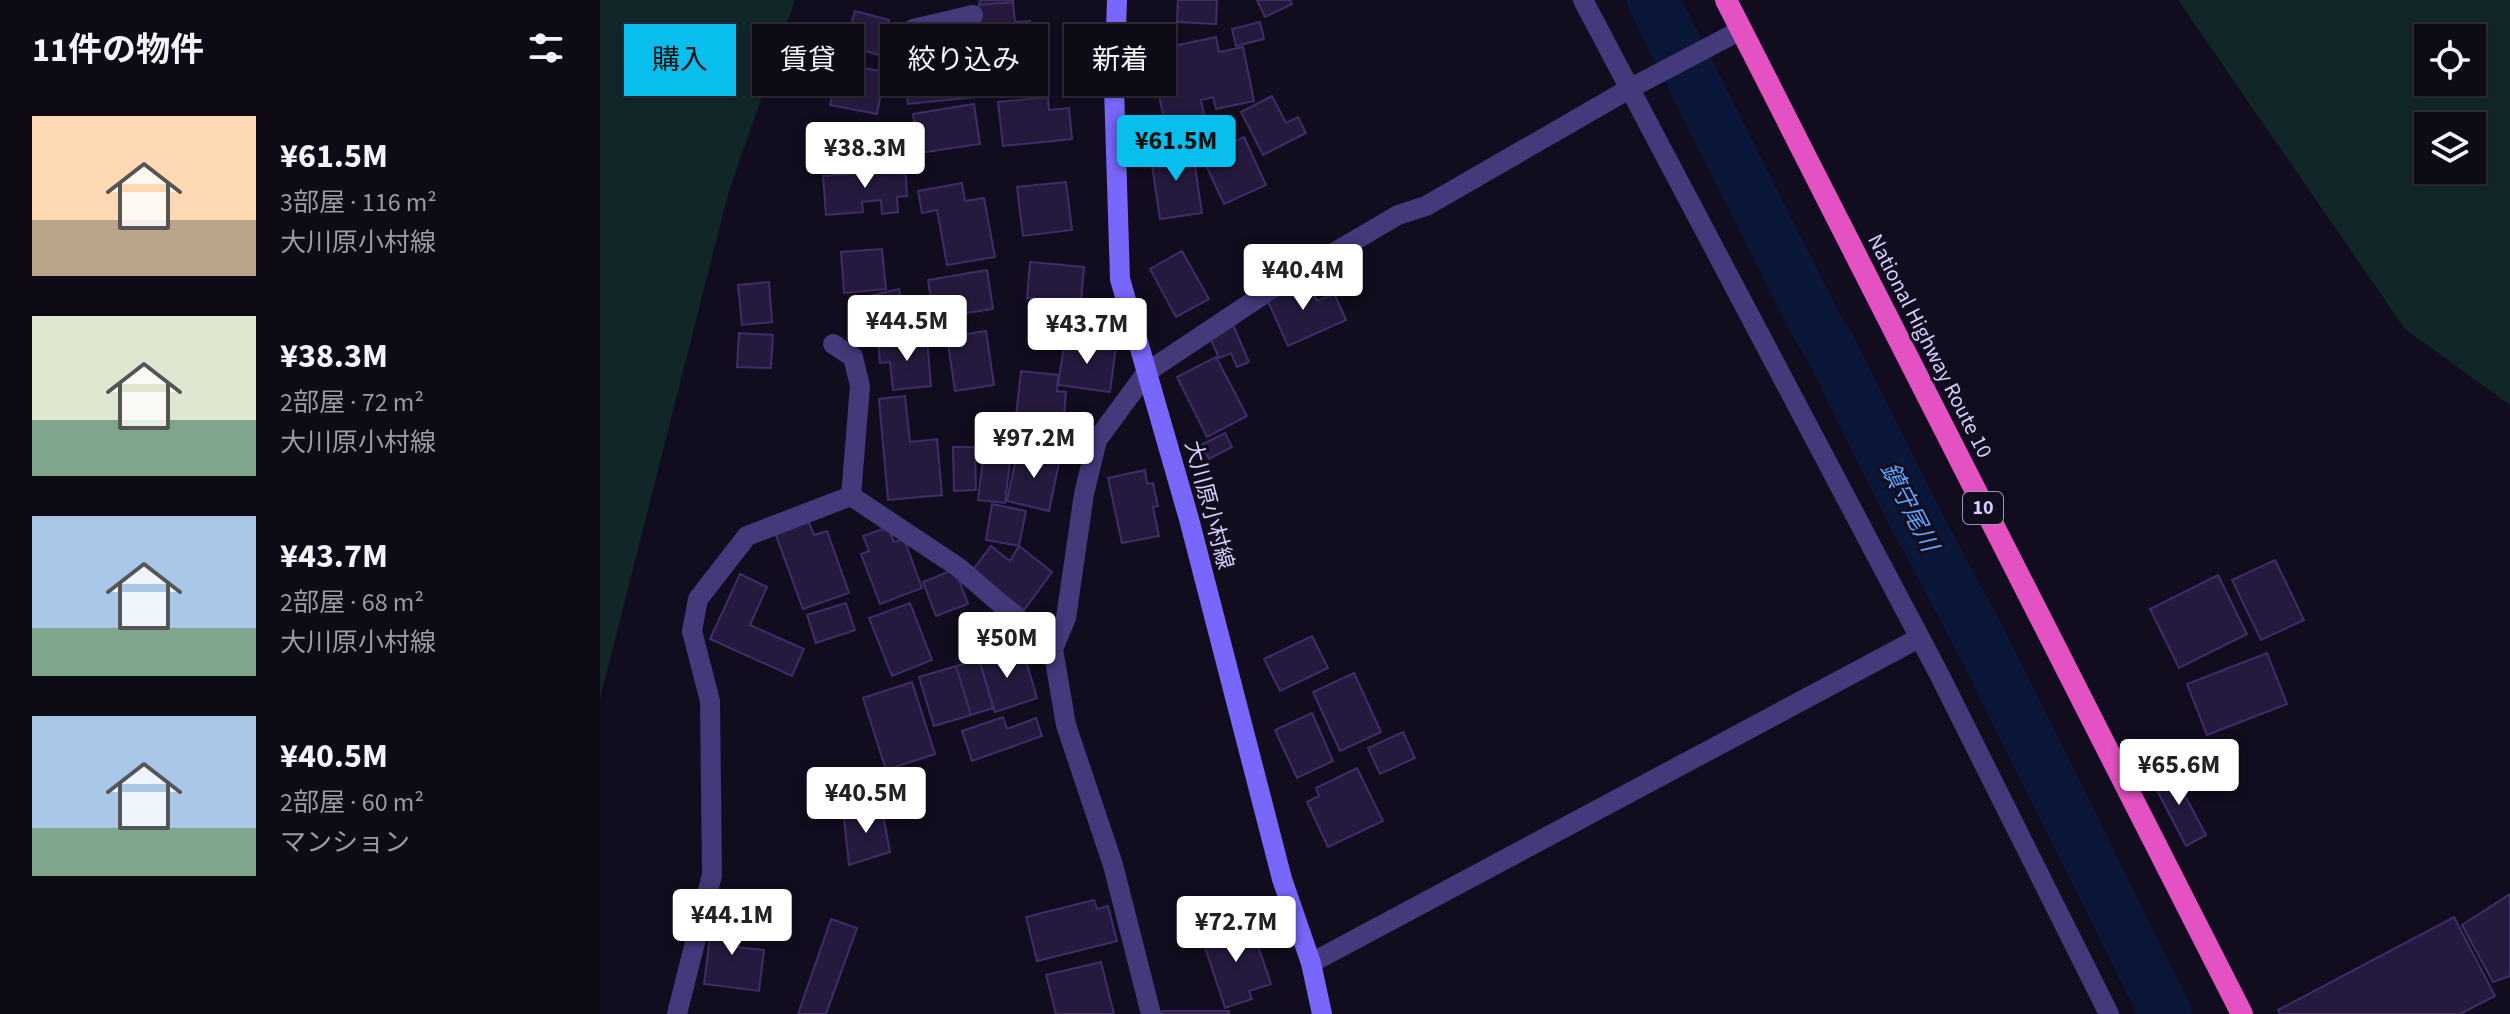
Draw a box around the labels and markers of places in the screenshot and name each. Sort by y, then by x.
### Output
pin: ¥61.5M [1111,115,1241,183]
pin: ¥38.3M [800,122,930,190]
pin: ¥40.4M [1238,244,1368,312]
pin: ¥44.5M [842,295,972,363]
pin: ¥43.7M [1022,298,1152,366]
pin: ¥97.2M [969,412,1099,480]
pin: ¥50M [960,612,1054,680]
pin: ¥65.6M [2114,739,2244,807]
pin: ¥40.5M [801,767,931,835]
pin: ¥44.1M [667,889,797,957]
pin: ¥72.7M [1171,896,1301,964]

